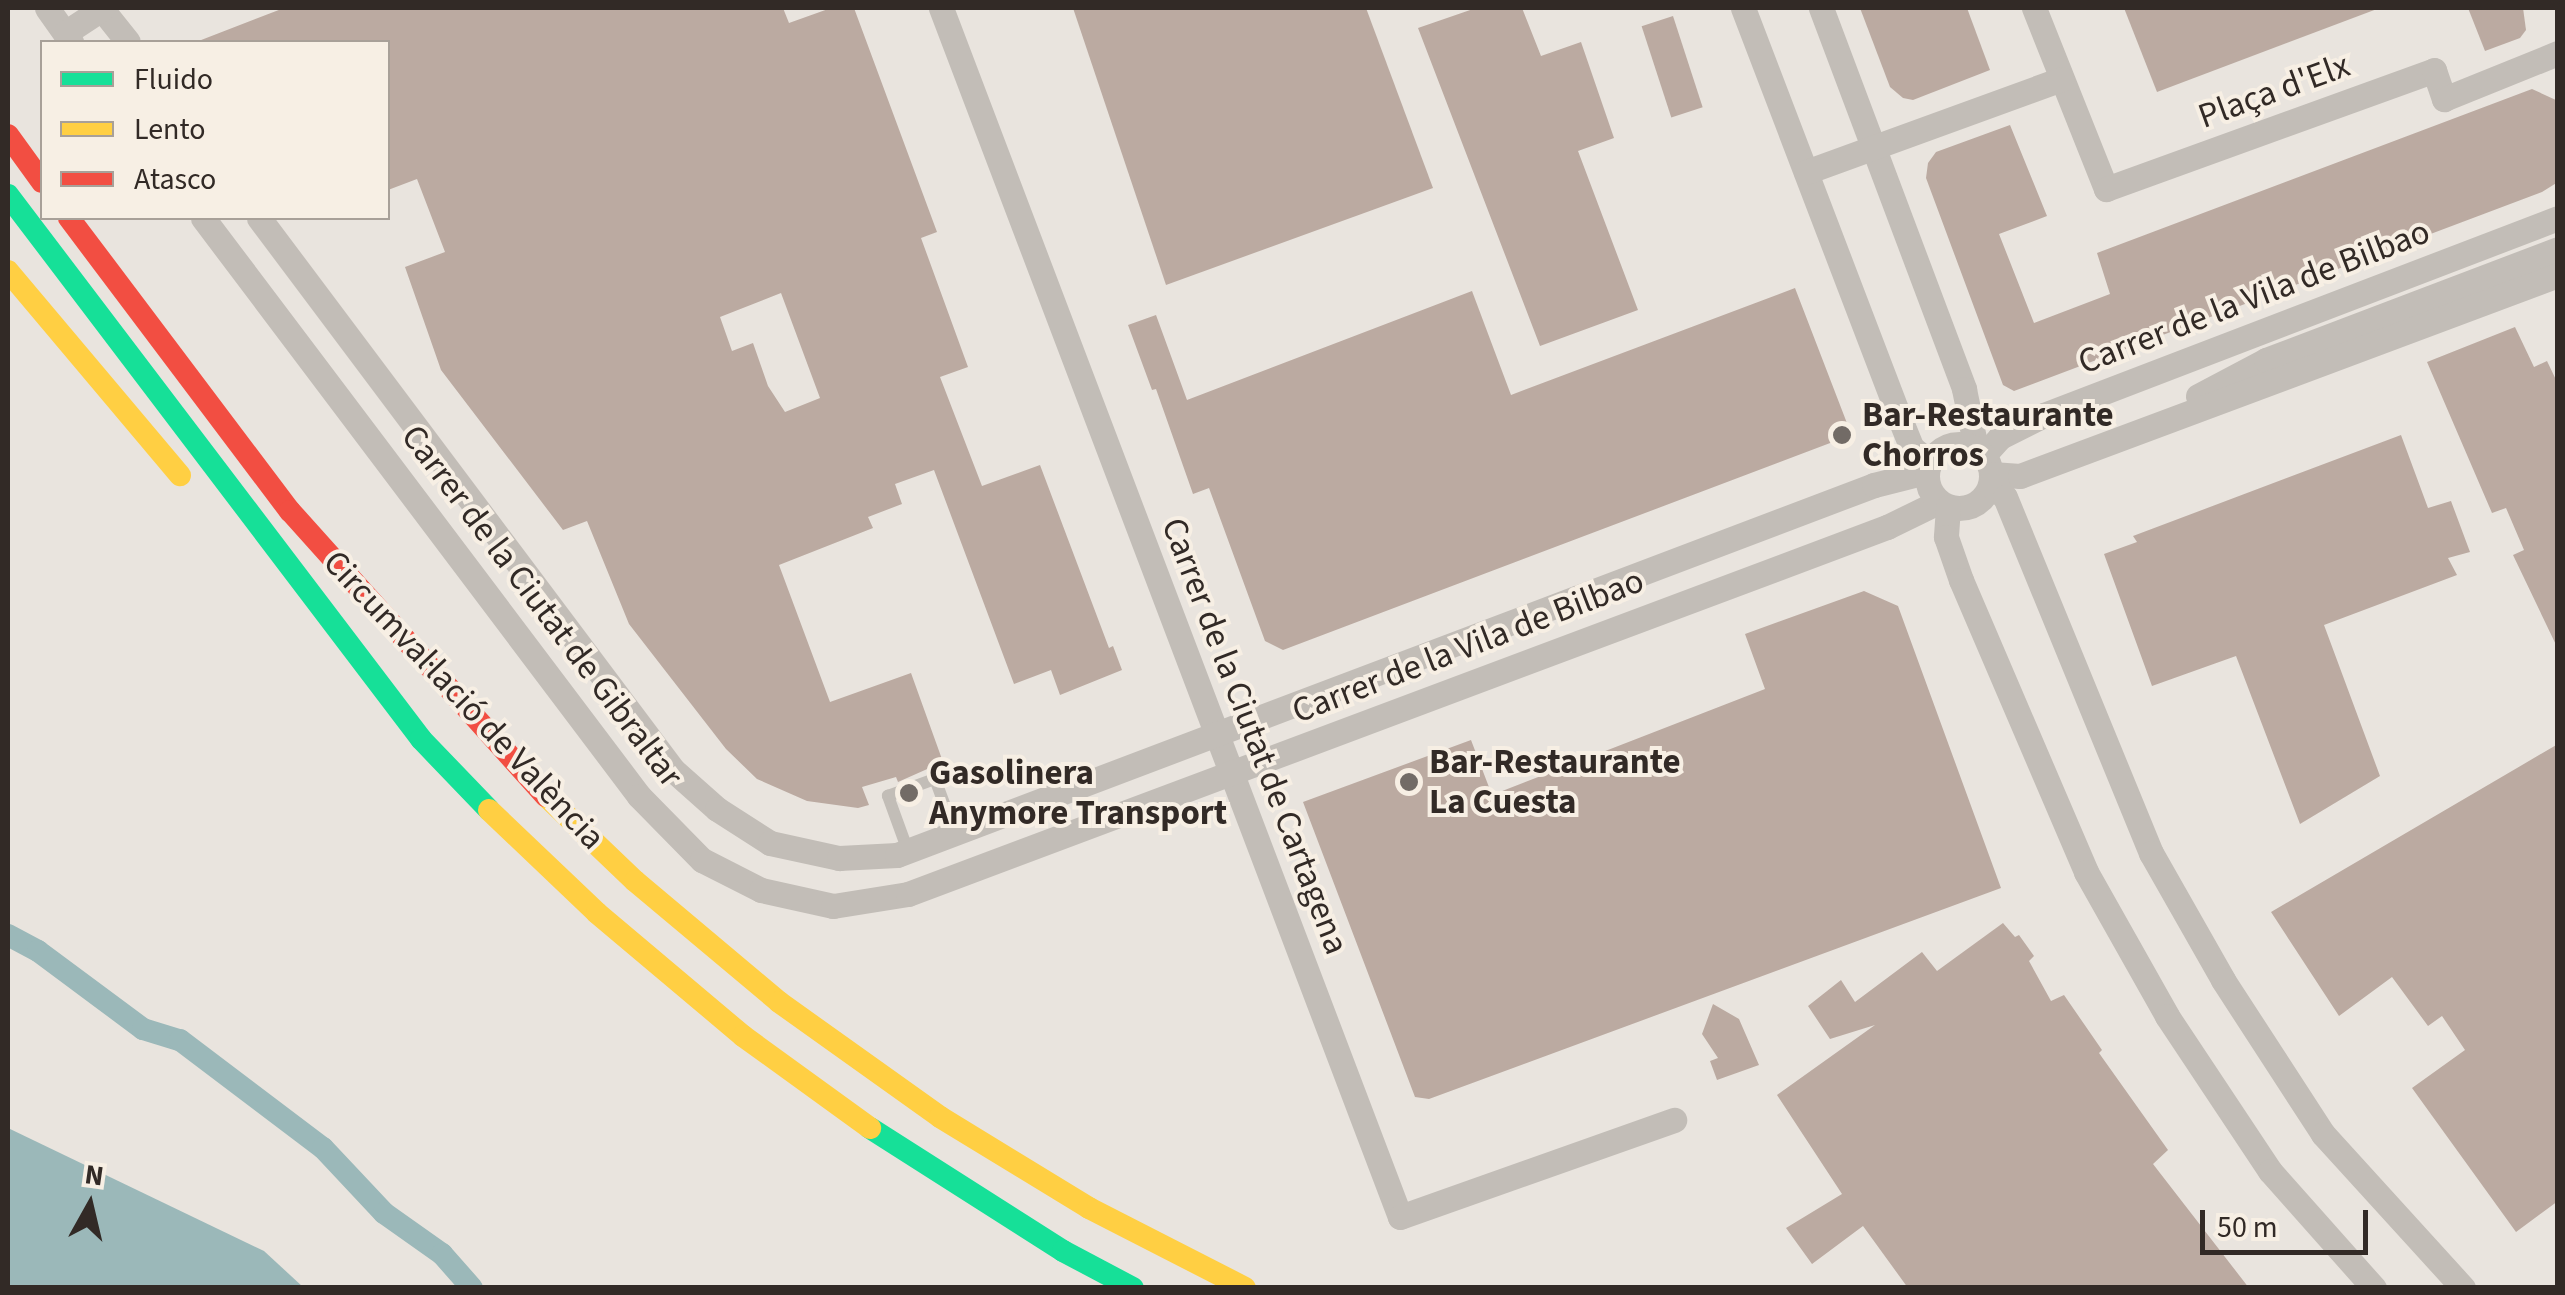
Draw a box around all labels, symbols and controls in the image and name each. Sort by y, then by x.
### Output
legend [40,40,390,220]
street label: Plaça d'Elx [2193,44,2355,138]
text: Fluido [134,58,213,101]
text: Lento [134,108,206,151]
text: Atasco [134,158,216,201]
street label: Carrer de la Vila de Bilbao [2072,211,2436,383]
place label: Bar-Restaurante Chorros [1862,394,2114,476]
street label: Carrer de la Ciutat de Gibraltar [392,417,692,795]
marker: Bar-Restaurante Chorros [1831,424,1853,446]
street label: Carrer de la Ciutat de Cartagena [1152,512,1358,960]
street label: Circumval·lació de València [314,542,614,858]
street label: Carrer de la Vila de Bilbao [1286,560,1650,732]
place label: Bar-Restaurante La Cuesta [1429,741,1681,823]
place label: Gasolinera Anymore Transport [929,752,1227,834]
marker: Bar-Restaurante La Cuesta [1398,771,1420,793]
marker: Gasolinera Anymore Transport [898,782,920,804]
text: N [82,1154,106,1196]
north arrow [40,1155,140,1255]
scale bar [2205,1190,2372,1252]
text: 50 m [2217,1206,2278,1249]

